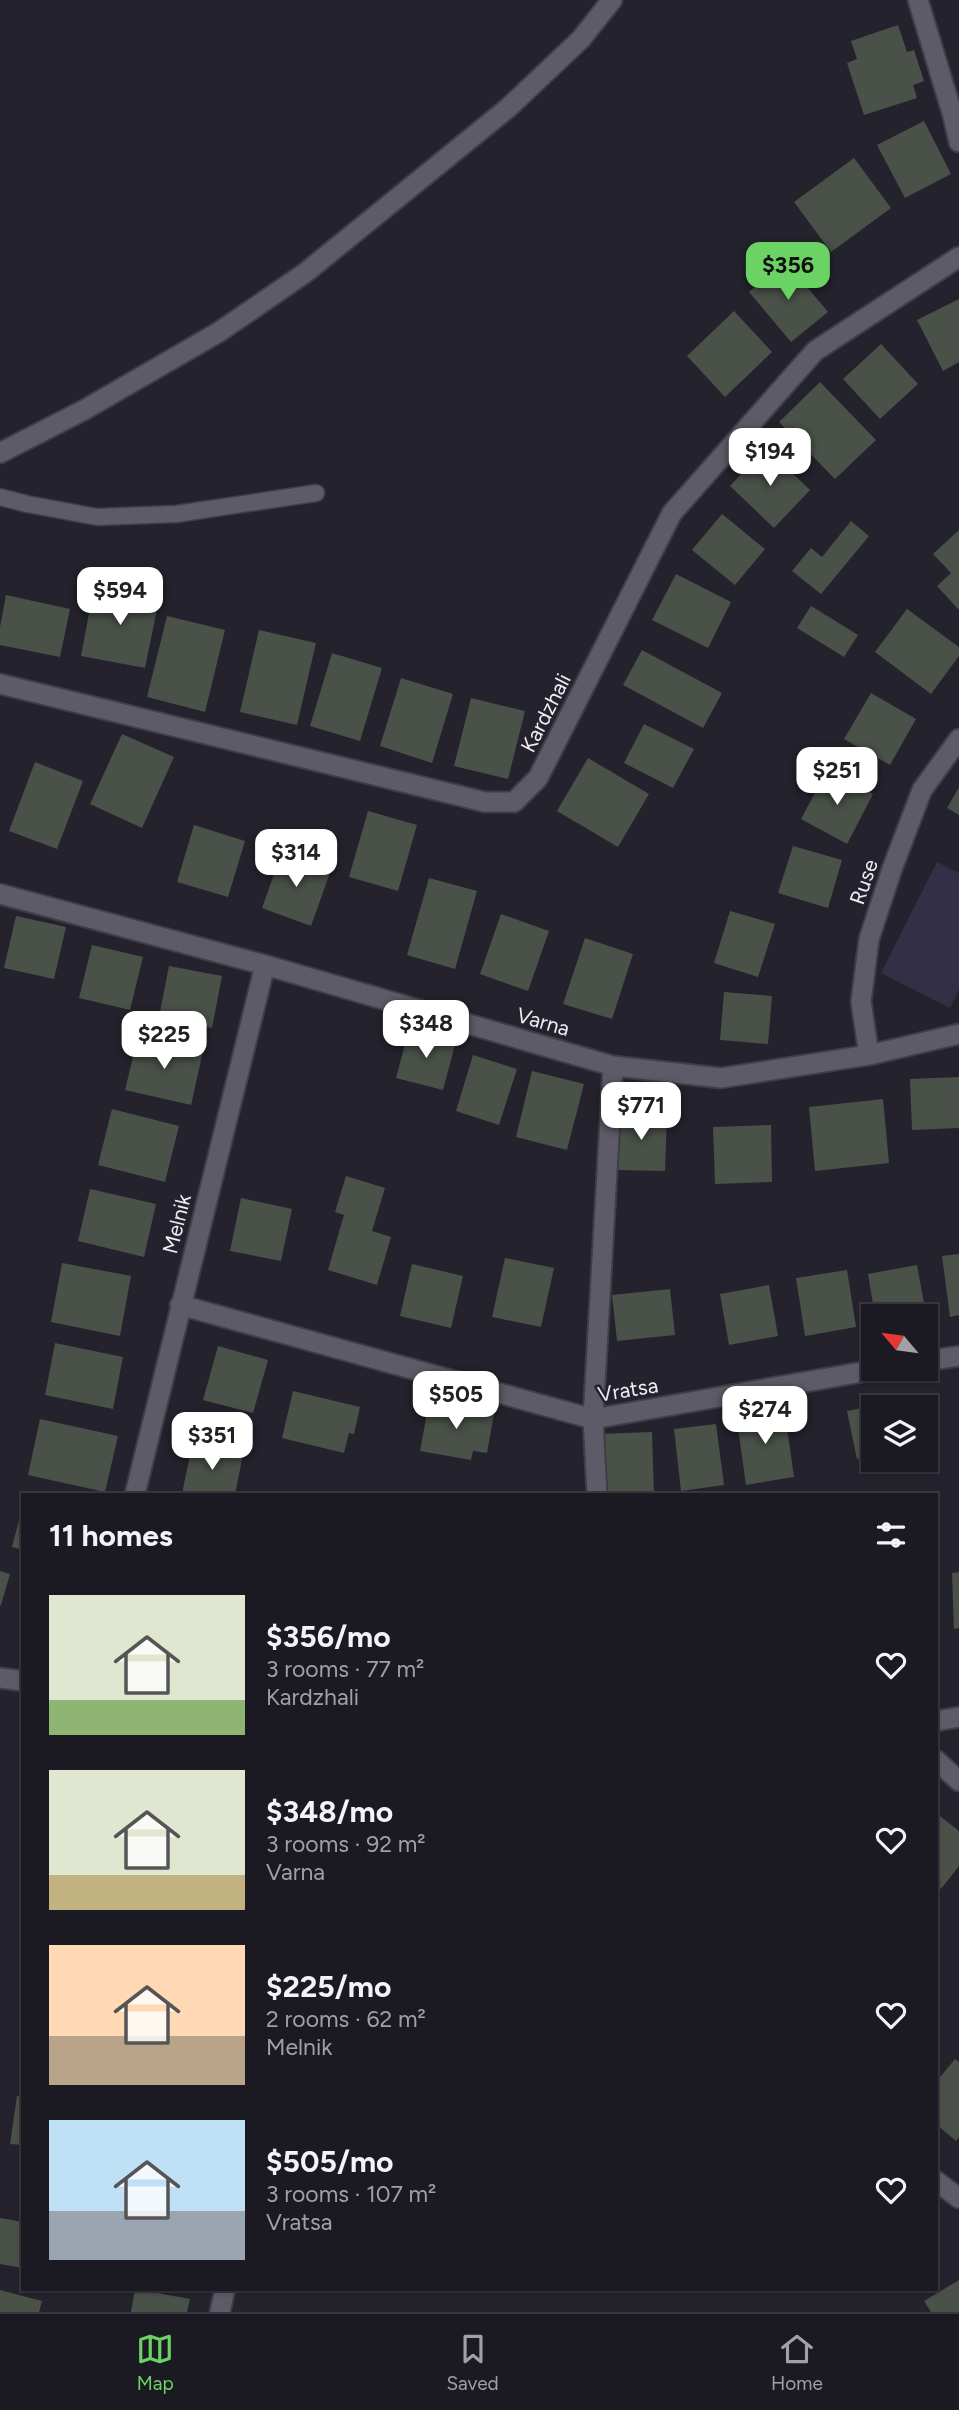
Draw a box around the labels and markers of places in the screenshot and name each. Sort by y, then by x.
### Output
pin: $356 [747,243,829,302]
pin: $194 [729,428,811,488]
pin: $594 [79,568,161,627]
pin: $251 [796,748,878,807]
pin: $314 [255,830,337,889]
pin: $348 [385,1000,467,1060]
pin: $225 [123,1012,205,1071]
pin: $771 [600,1082,682,1142]
pin: $505 [415,1372,497,1431]
pin: $274 [724,1386,806,1446]
pin: $351 [171,1412,253,1472]

